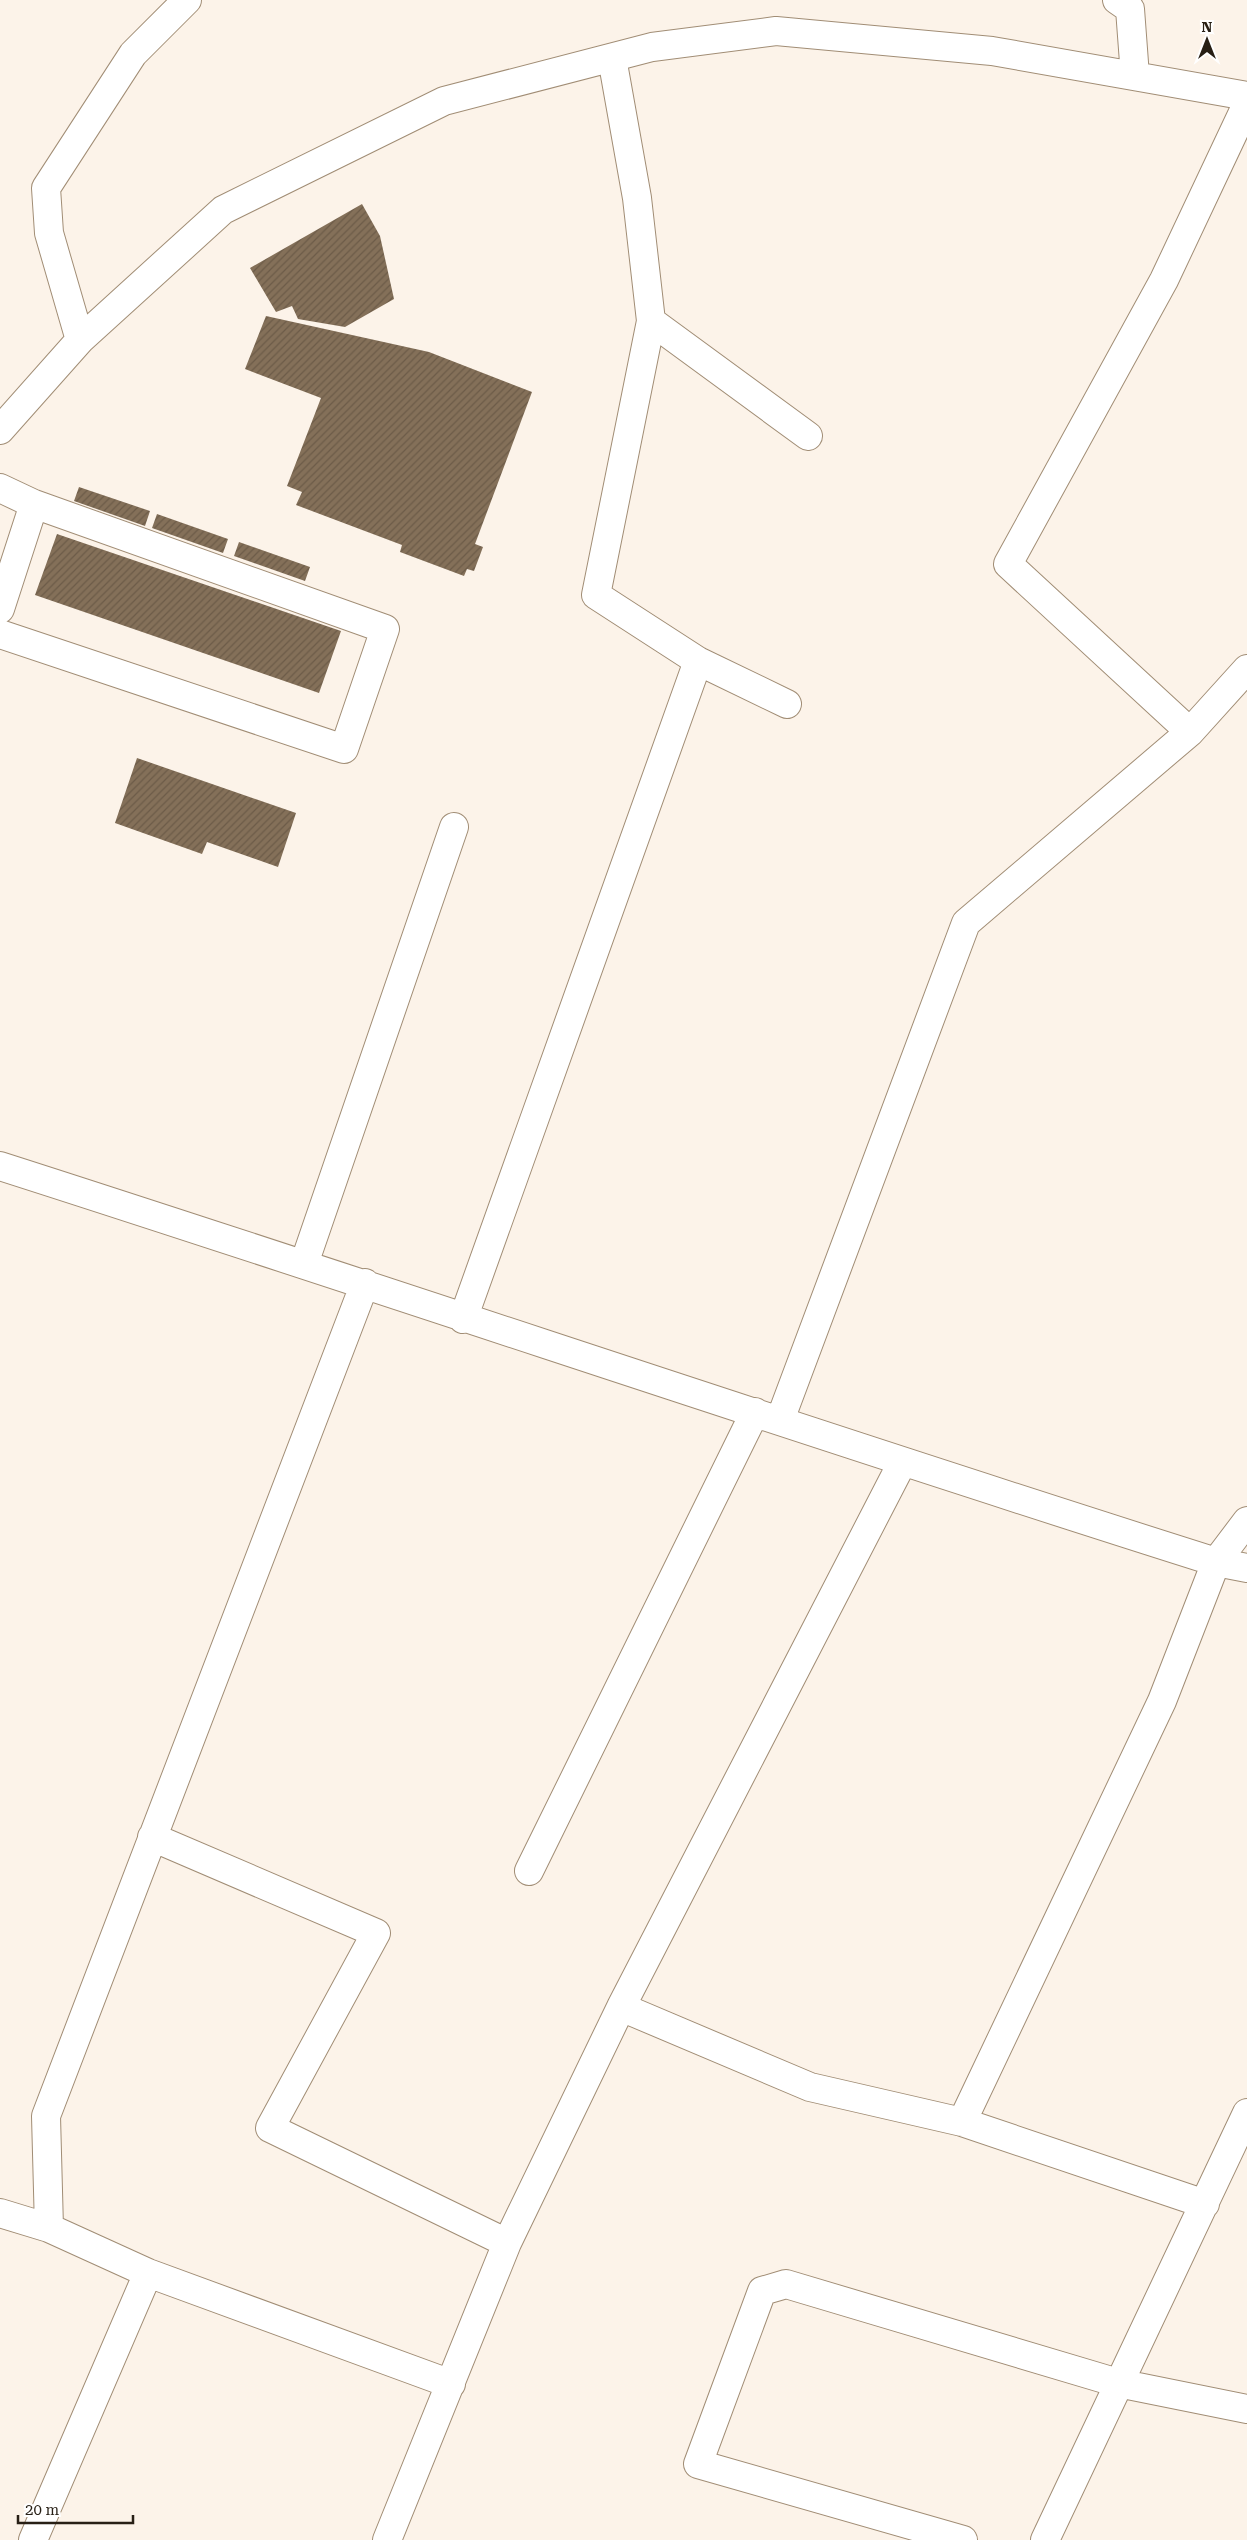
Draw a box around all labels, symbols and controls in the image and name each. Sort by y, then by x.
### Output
north arrow [1182,15,1232,65]
text: N [1202,19,1213,35]
scale bar [18,2492,132,2524]
text: 20 m [25,2501,60,2519]

